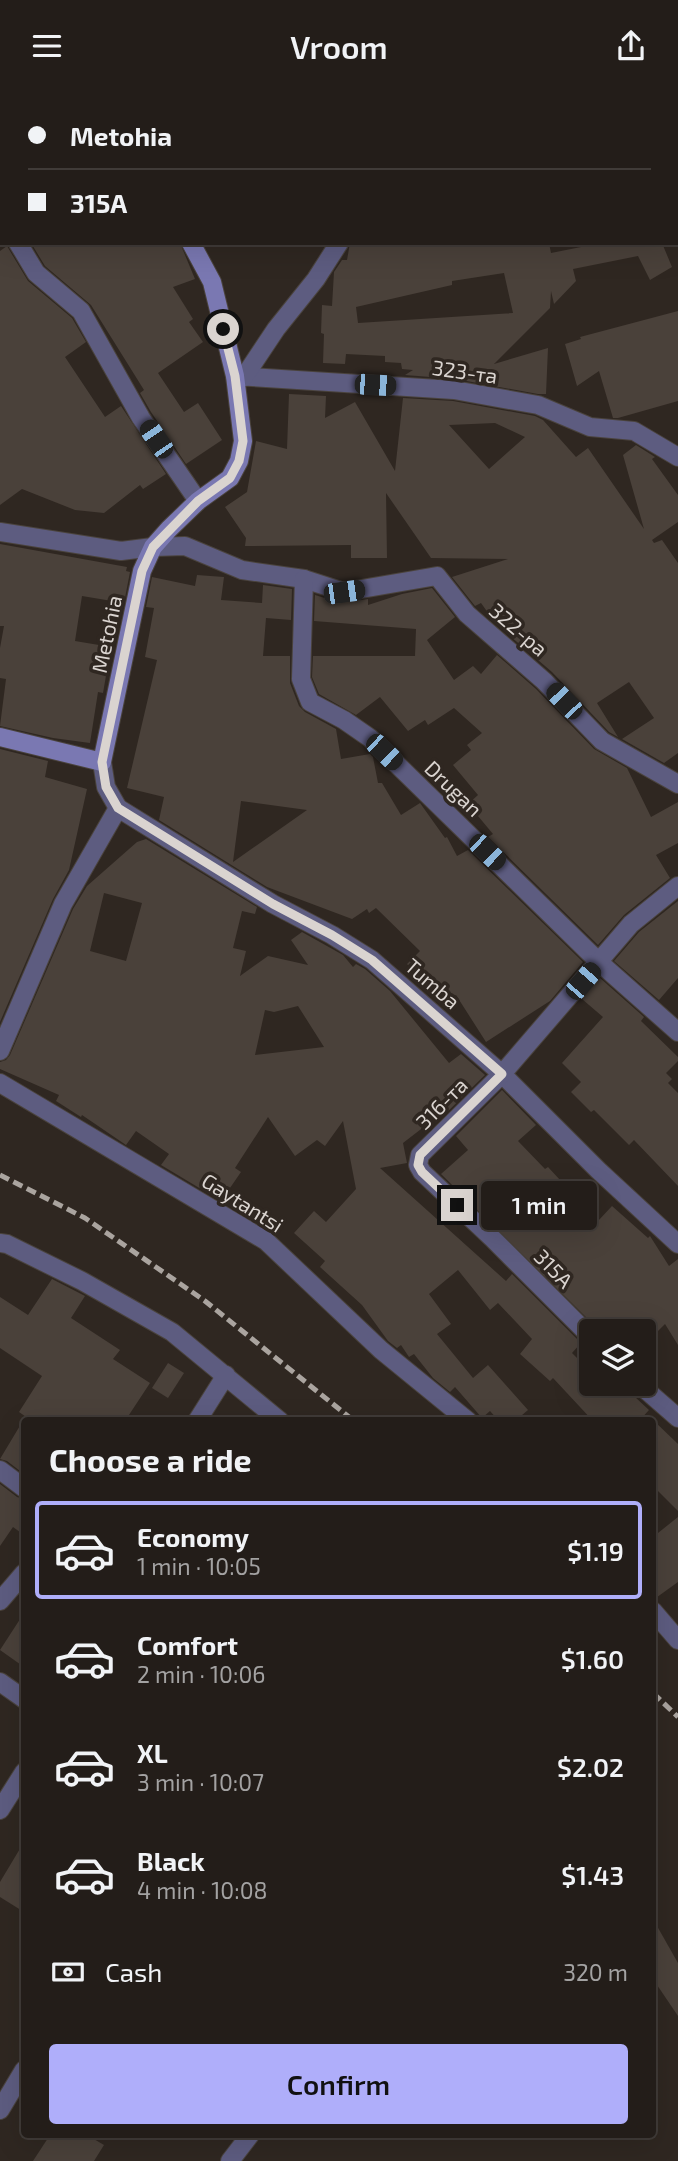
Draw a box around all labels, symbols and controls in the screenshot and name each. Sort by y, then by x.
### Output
icon: menu [28,27,66,65]
text: Vroom [290,27,388,65]
icon: share [612,27,650,65]
text: Metohia [70,120,172,151]
text: 315А [70,187,127,218]
route start [207,313,239,345]
street label: 323-та [431,354,499,388]
car [354,373,397,397]
car [136,416,177,462]
car [322,579,367,605]
street label: Metohia [86,593,126,675]
street label: 322-ра [485,597,553,661]
car [542,679,587,723]
car [362,730,407,774]
street label: Drugan [420,755,488,821]
car [465,830,510,874]
street label: Tumba [401,953,465,1013]
car [562,958,605,1004]
street label: 316-та [410,1072,472,1134]
street label: Gaytantsi [198,1167,288,1237]
callout: 1 min [482,1181,597,1229]
route end [441,1189,473,1221]
text: 1 min [512,1191,566,1219]
street label: 315А [530,1243,578,1293]
map controls [579,1319,656,1396]
button: layers [579,1319,656,1396]
text: Choose a ride [49,1440,252,1478]
icon: car [53,1519,116,1582]
text: Economy [137,1521,249,1552]
text: $1.19 [567,1535,624,1566]
text: 1 min · 10:05 [137,1552,261,1580]
icon: car [53,1627,116,1690]
text: Comfort [137,1629,238,1660]
text: $1.60 [561,1643,624,1674]
text: 2 min · 10:06 [137,1660,265,1688]
icon: car [53,1735,116,1798]
text: XL [137,1737,168,1768]
text: $2.02 [557,1751,624,1782]
text: 3 min · 10:07 [137,1768,264,1796]
icon: car [53,1843,116,1906]
text: Black [137,1845,205,1876]
text: $1.43 [561,1859,624,1890]
text: 4 min · 10:08 [137,1876,267,1904]
icon: cash [49,1953,87,1991]
text: Cash [105,1956,162,1987]
text: 320 m [563,1958,628,1986]
button: Confirm [49,2044,628,2124]

